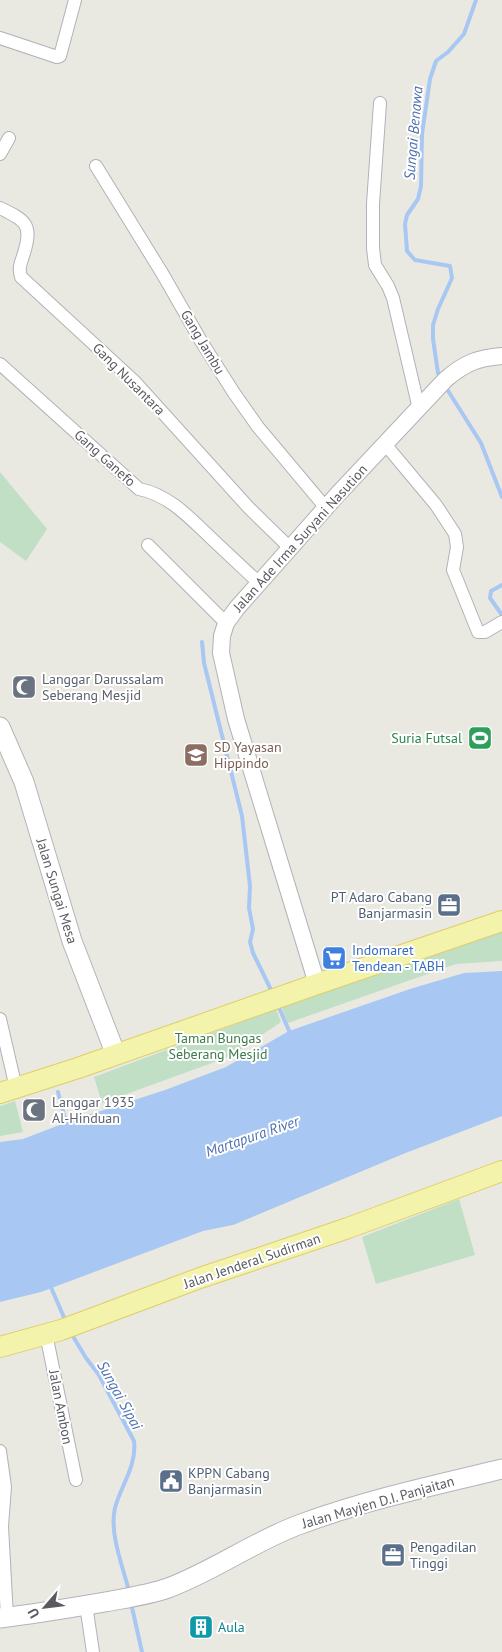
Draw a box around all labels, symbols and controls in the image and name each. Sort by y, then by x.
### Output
water label: Sungai Benawa [399,85,427,181]
street label: Gang Jambu [177,307,229,377]
street label: Gang Nusantara [89,339,169,419]
street label: Gang Ganefo [71,426,139,490]
street label: Jalan Ade Irma Suryani Nasution [228,461,371,616]
place label: Langgar Darussalam Seberang Mesjid [42,670,164,704]
mosque icon: Langgar Darussalam Seberang Mesjid [11,674,37,700]
sports icon: Suria Futsal [467,725,493,751]
place label: Suria Futsal [391,729,462,747]
place label: SD Yayasan Hippindo [214,738,282,772]
school or university icon: SD Yayasan Hippindo [183,742,209,768]
street label: Jalan Sungai Mesa [32,835,82,946]
place label: PT Adaro Cabang Banjarmasin [331,888,432,922]
office icon: PT Adaro Cabang Banjarmasin [436,892,462,918]
place label: Indomaret Tendean - TABH [352,941,444,975]
supermarket icon: Indomaret Tendean - TABH [321,945,347,971]
park label: Taman Bungas Seberang Mesjid [169,1029,267,1063]
place label: Langgar 1935 Al-Hinduan [52,1093,135,1127]
mosque icon: Langgar 1935 Al-Hinduan [21,1097,47,1123]
water label: Martapura River [203,1111,302,1161]
street label: Jalan Jenderal Sudirman [180,1229,323,1293]
water label: Sungai Sipai [93,1357,147,1434]
street label: Jalan Ambon [45,1367,77,1446]
place label: KPPN Cabang Banjarmasin [188,1464,270,1498]
public building icon: KPPN Cabang Banjarmasin [158,1468,184,1494]
street label: Jalan Mayjen D.I. Panjaitan [299,1472,456,1533]
place label: Pengadilan Tinggi [410,1538,477,1572]
office icon: Pengadilan Tinggi [380,1542,406,1568]
north arrow [20,1582,70,1632]
text: U [24,1605,44,1621]
building icon: Aula [188,1614,214,1640]
place label: Aula [218,1618,245,1636]

